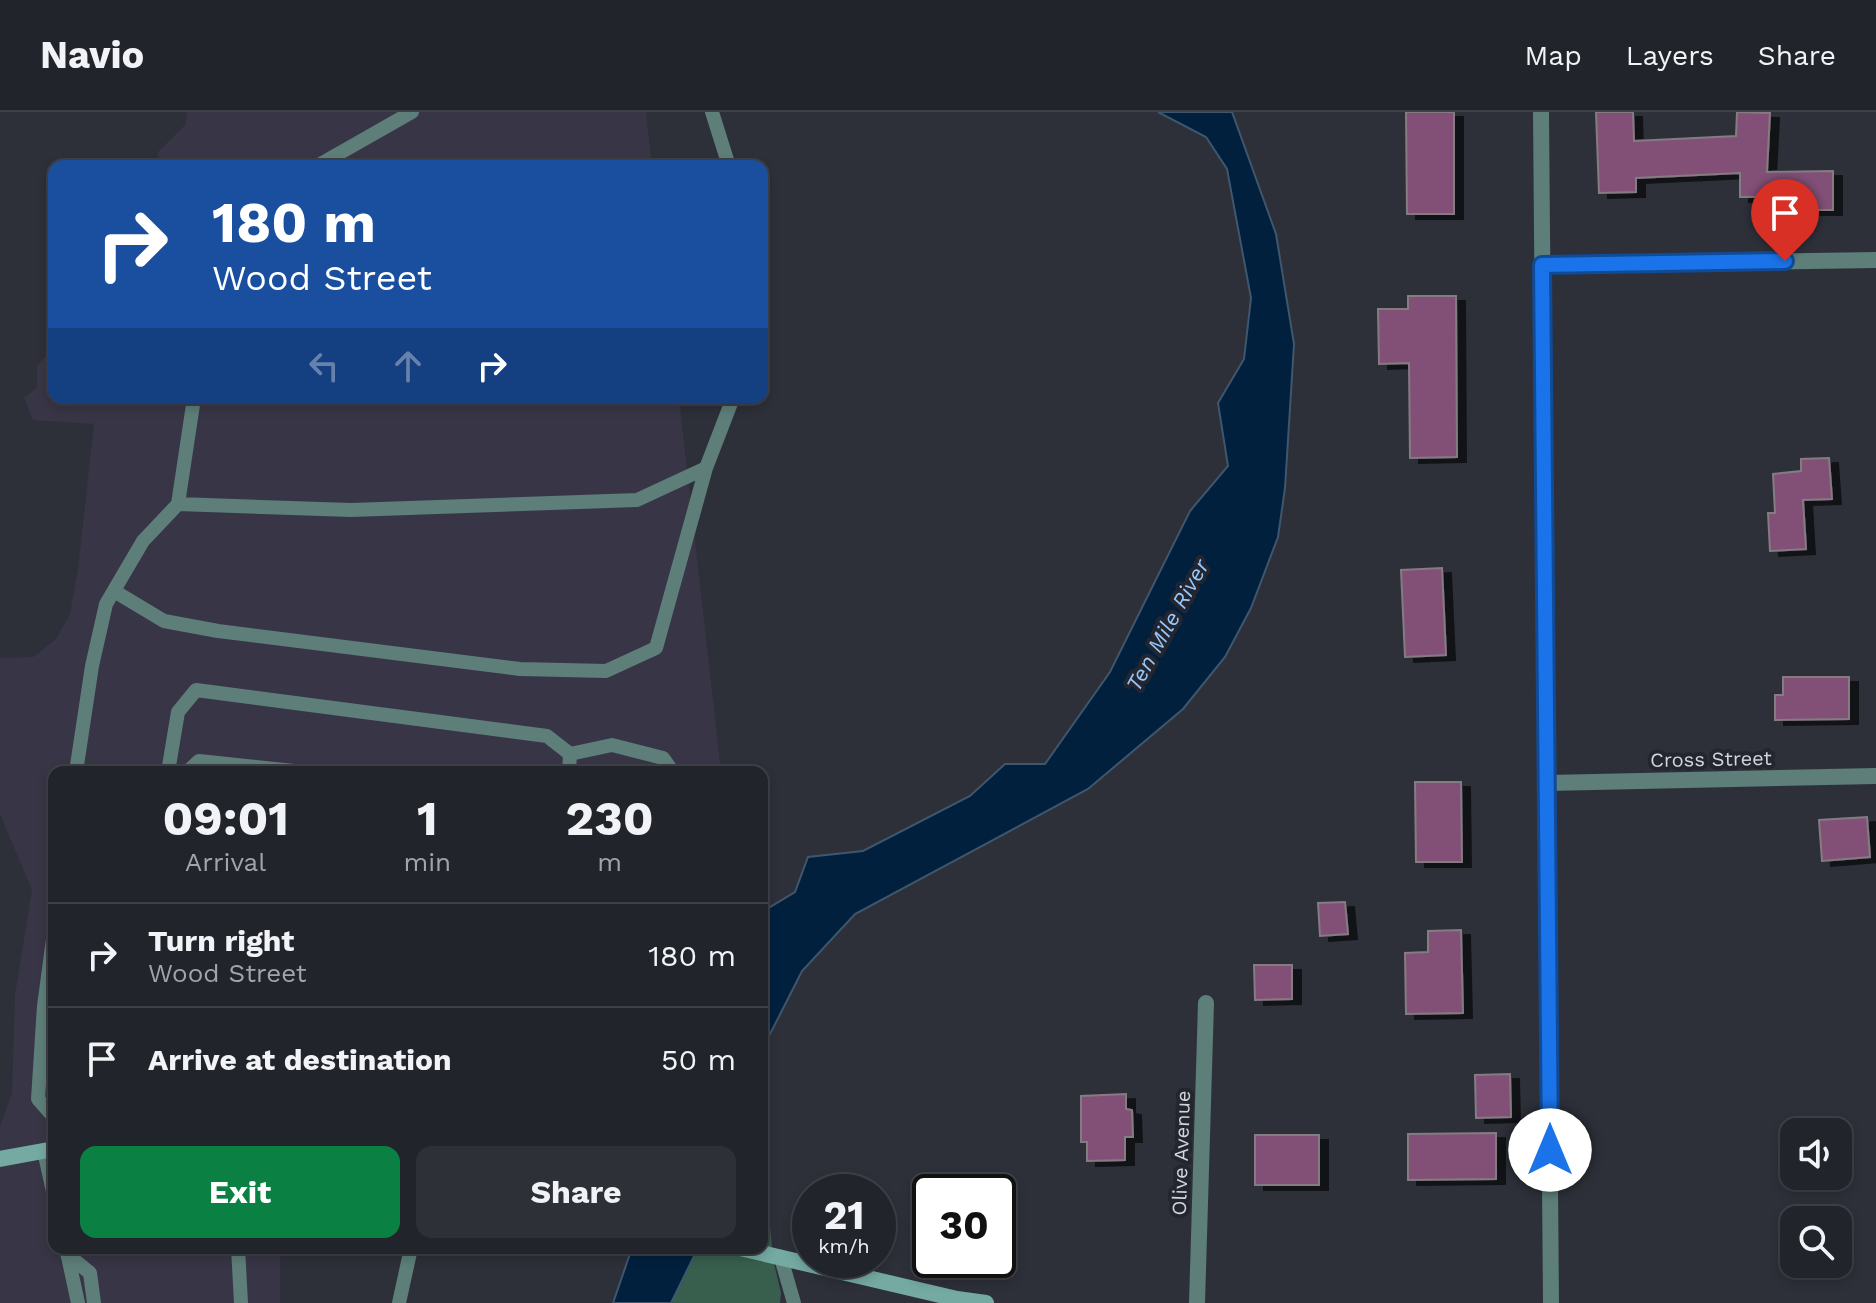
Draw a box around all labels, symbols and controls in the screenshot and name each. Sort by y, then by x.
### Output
text: Navio [40,33,144,77]
text: Map [1525,39,1582,72]
text: Layers [1626,39,1714,72]
text: Share [1758,39,1836,72]
pin [1751,179,1819,261]
text: 180 m [212,190,376,256]
icon: arrive [1763,191,1807,235]
icon: right [80,192,184,296]
text: Wood Street [212,257,432,299]
icon: left [302,344,346,388]
icon: ahead [386,344,430,388]
icon: right [470,344,514,388]
water label: Ten Mile River [1121,554,1215,695]
street label: Cross Street [1650,746,1773,772]
text: 09:01 [162,790,289,847]
text: 1 [417,790,438,847]
text: 230 [566,790,654,847]
text: Arrival [185,847,266,877]
text: min [403,847,451,877]
text: m [597,847,622,877]
text: Turn right [148,923,294,958]
icon: right [80,933,124,977]
text: 180 m [648,938,736,973]
text: Wood Street [148,958,307,988]
icon: arrive [80,1037,124,1081]
text: Arrive at destination [148,1042,452,1077]
text: 50 m [661,1042,736,1077]
street label: Olive Avenue [1167,1090,1195,1216]
position arrow [1508,1108,1592,1192]
map controls [1780,1118,1852,1278]
button: sound [1780,1118,1852,1190]
button: Exit [80,1146,400,1238]
button: Share [416,1146,736,1238]
speed limit sign: 30 [912,1174,1016,1278]
text: 21 [823,1192,865,1239]
button: search [1780,1206,1852,1278]
text: km/h [818,1234,870,1258]

